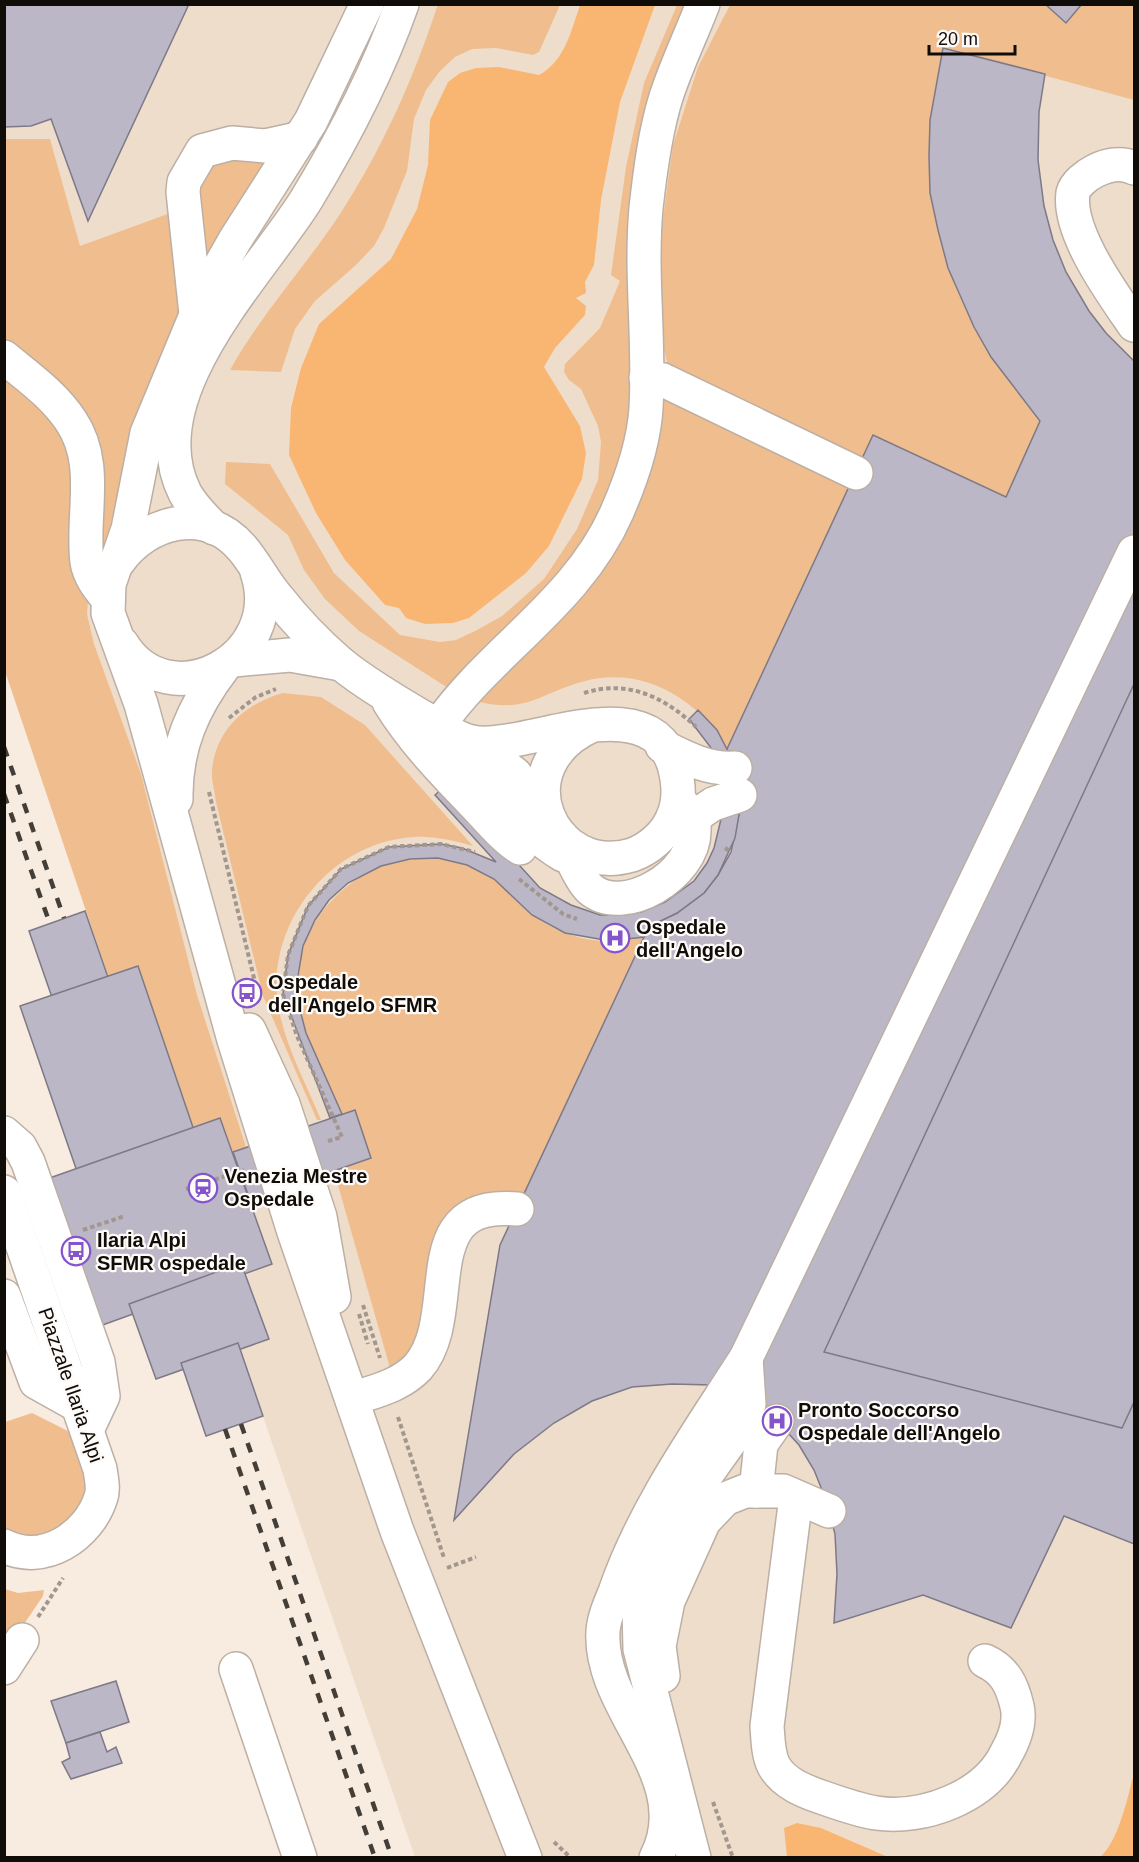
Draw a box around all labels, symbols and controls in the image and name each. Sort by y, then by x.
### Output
scale bar [929,18,1014,56]
text: 20 m [938,29,978,49]
place label: Ospedale dell'Angelo [636,916,743,961]
hospital icon: Ospedale dell'Angelo [599,922,631,954]
place label: Ospedale dell'Angelo SFMR [268,971,438,1016]
bus stop icon: Ospedale dell'Angelo SFMR [231,977,263,1009]
place label: Venezia Mestre Ospedale [224,1165,367,1210]
station icon: Venezia Mestre Ospedale [187,1172,219,1204]
place label: Ilaria Alpi SFMR ospedale [97,1229,246,1274]
bus stop icon: Ilaria Alpi SFMR ospedale [60,1235,92,1267]
street label: Piazzale Ilaria Alpi [34,1305,108,1465]
place label: Pronto Soccorso Ospedale dell'Angelo [798,1399,1001,1444]
hospital icon: Pronto Soccorso Ospedale dell'Angelo [761,1405,793,1437]

